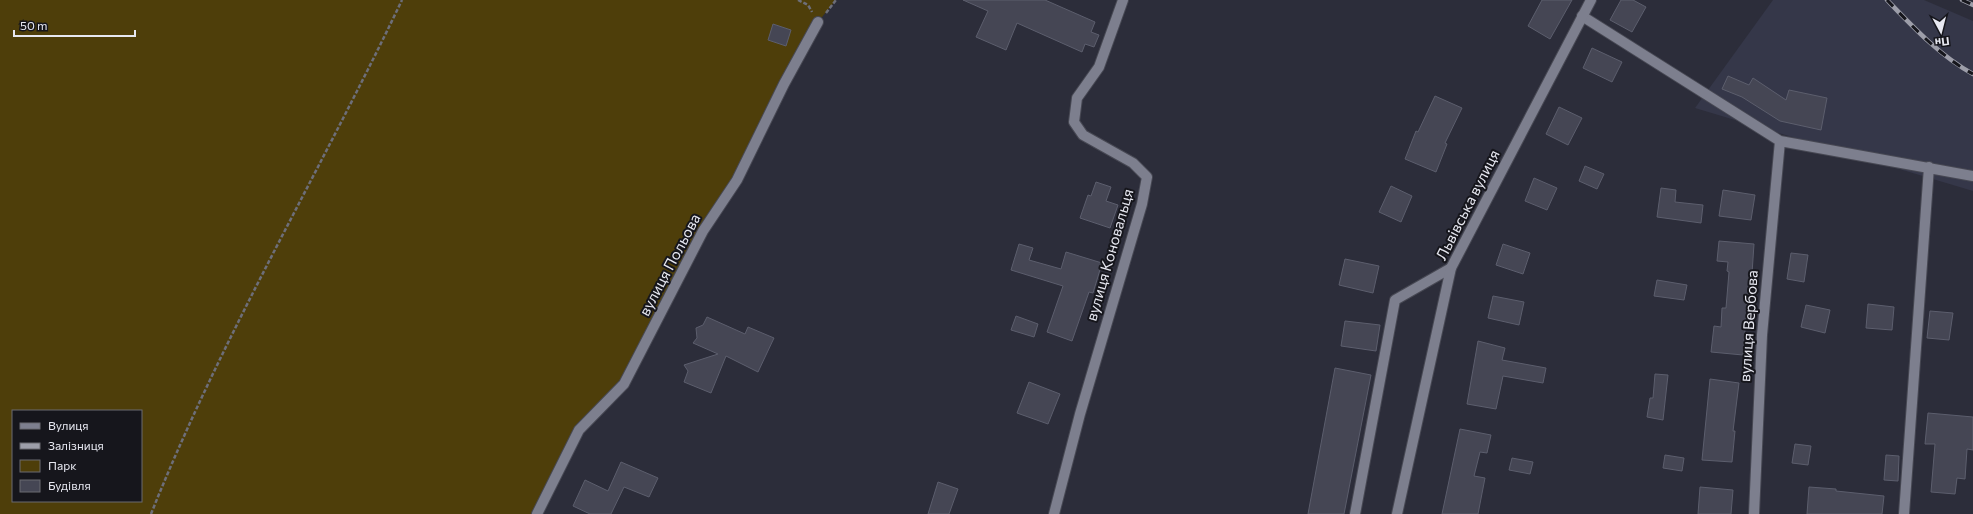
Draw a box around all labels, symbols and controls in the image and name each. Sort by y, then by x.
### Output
scale bar [14,12,135,38]
north arrow [1921,12,1961,52]
text: 50 m [20,18,48,32]
text: Пн [1934,35,1950,50]
street label: Львівська вулиця [1431,146,1503,263]
street label: вулиця Коновальця [1082,187,1137,323]
street label: вулиця Польова [635,210,704,319]
street label: вулиця Вербова [1735,269,1761,382]
legend [12,410,142,502]
text: Вулиця [48,418,89,432]
text: Залізниця [48,438,104,452]
text: Парк [48,458,77,472]
text: Будівля [48,478,91,492]

